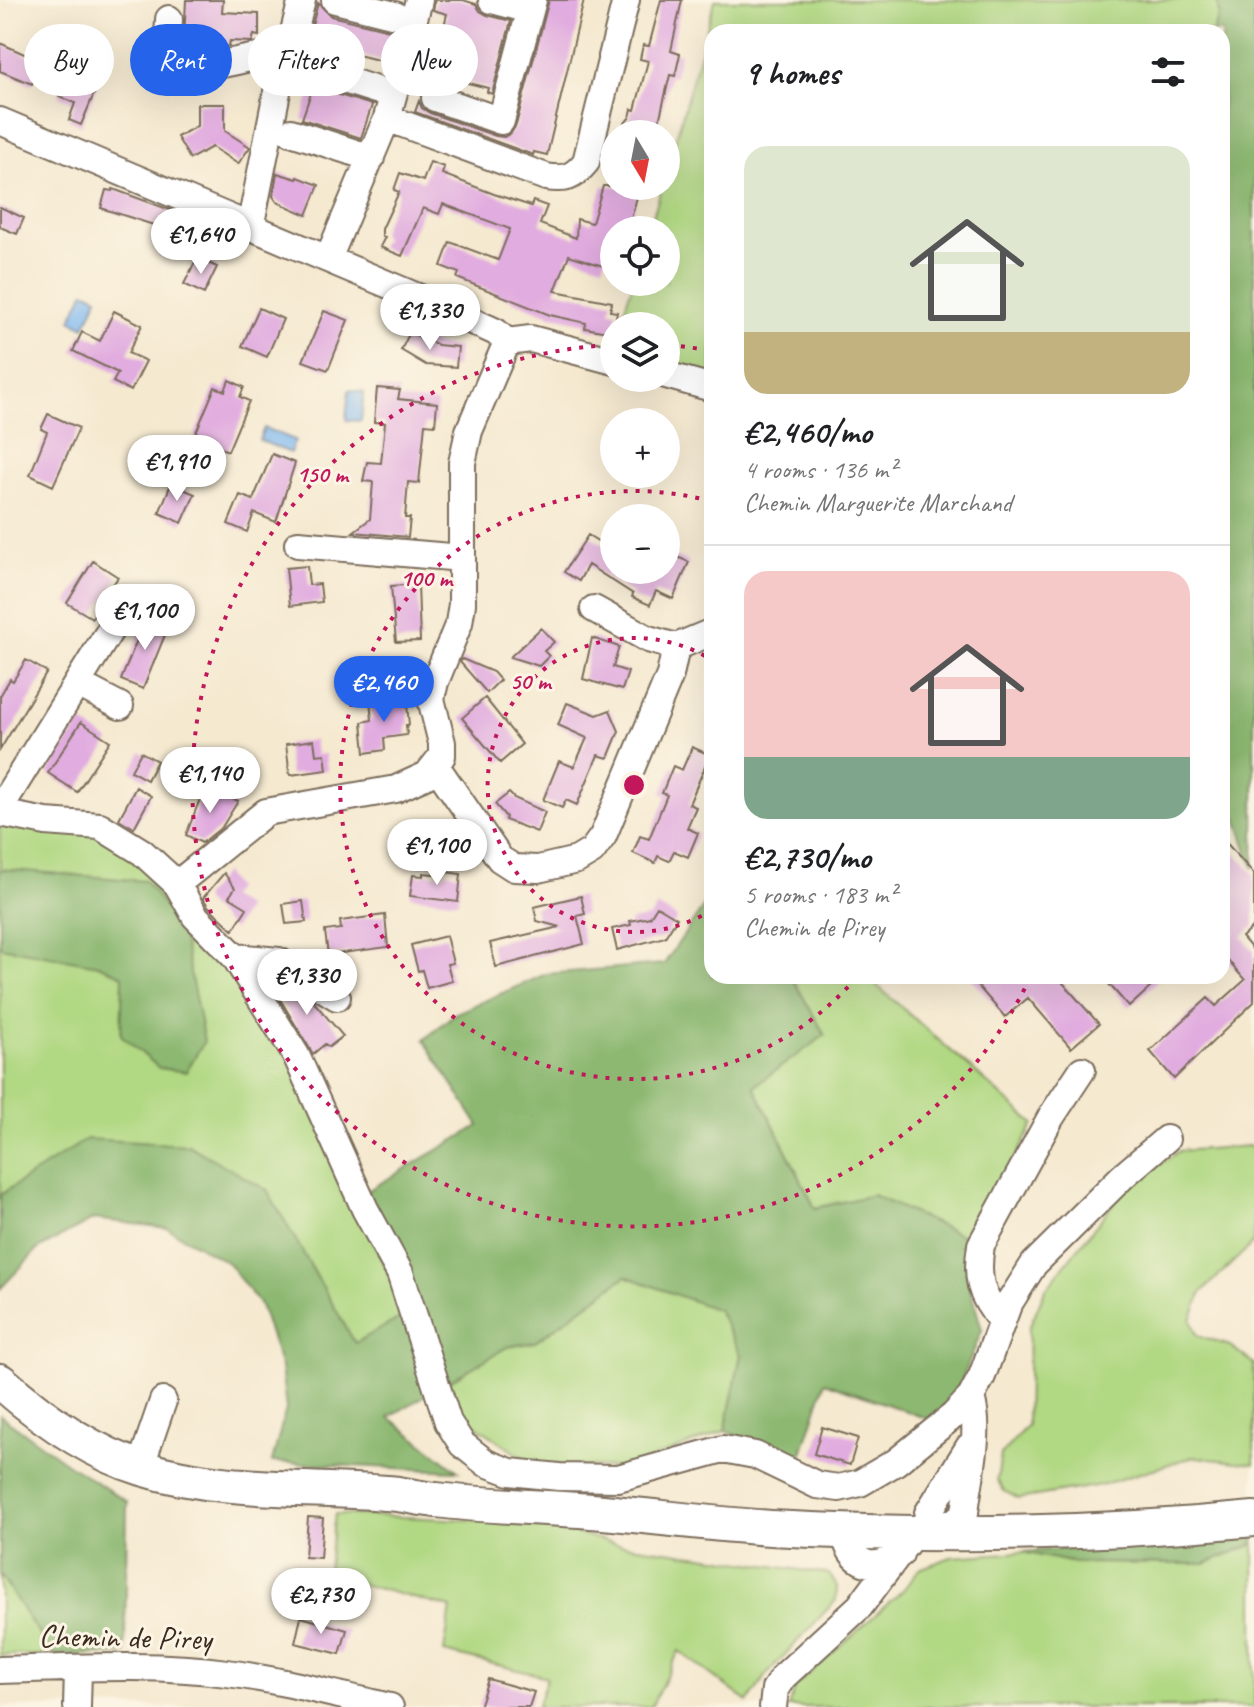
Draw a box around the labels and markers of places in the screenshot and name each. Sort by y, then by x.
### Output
pin: €1,640 [136,208,266,276]
pin: €1,330 [365,284,495,352]
pin: €1,910 [112,435,242,503]
pin: €1,100 [80,584,210,652]
pin: €2,460 [319,656,449,724]
pin: €1,140 [145,747,275,815]
centre of rings [620,771,648,799]
pin: €1,100 [372,819,502,887]
pin: €1,330 [242,949,372,1017]
pin: €2,730 [256,1568,386,1636]

